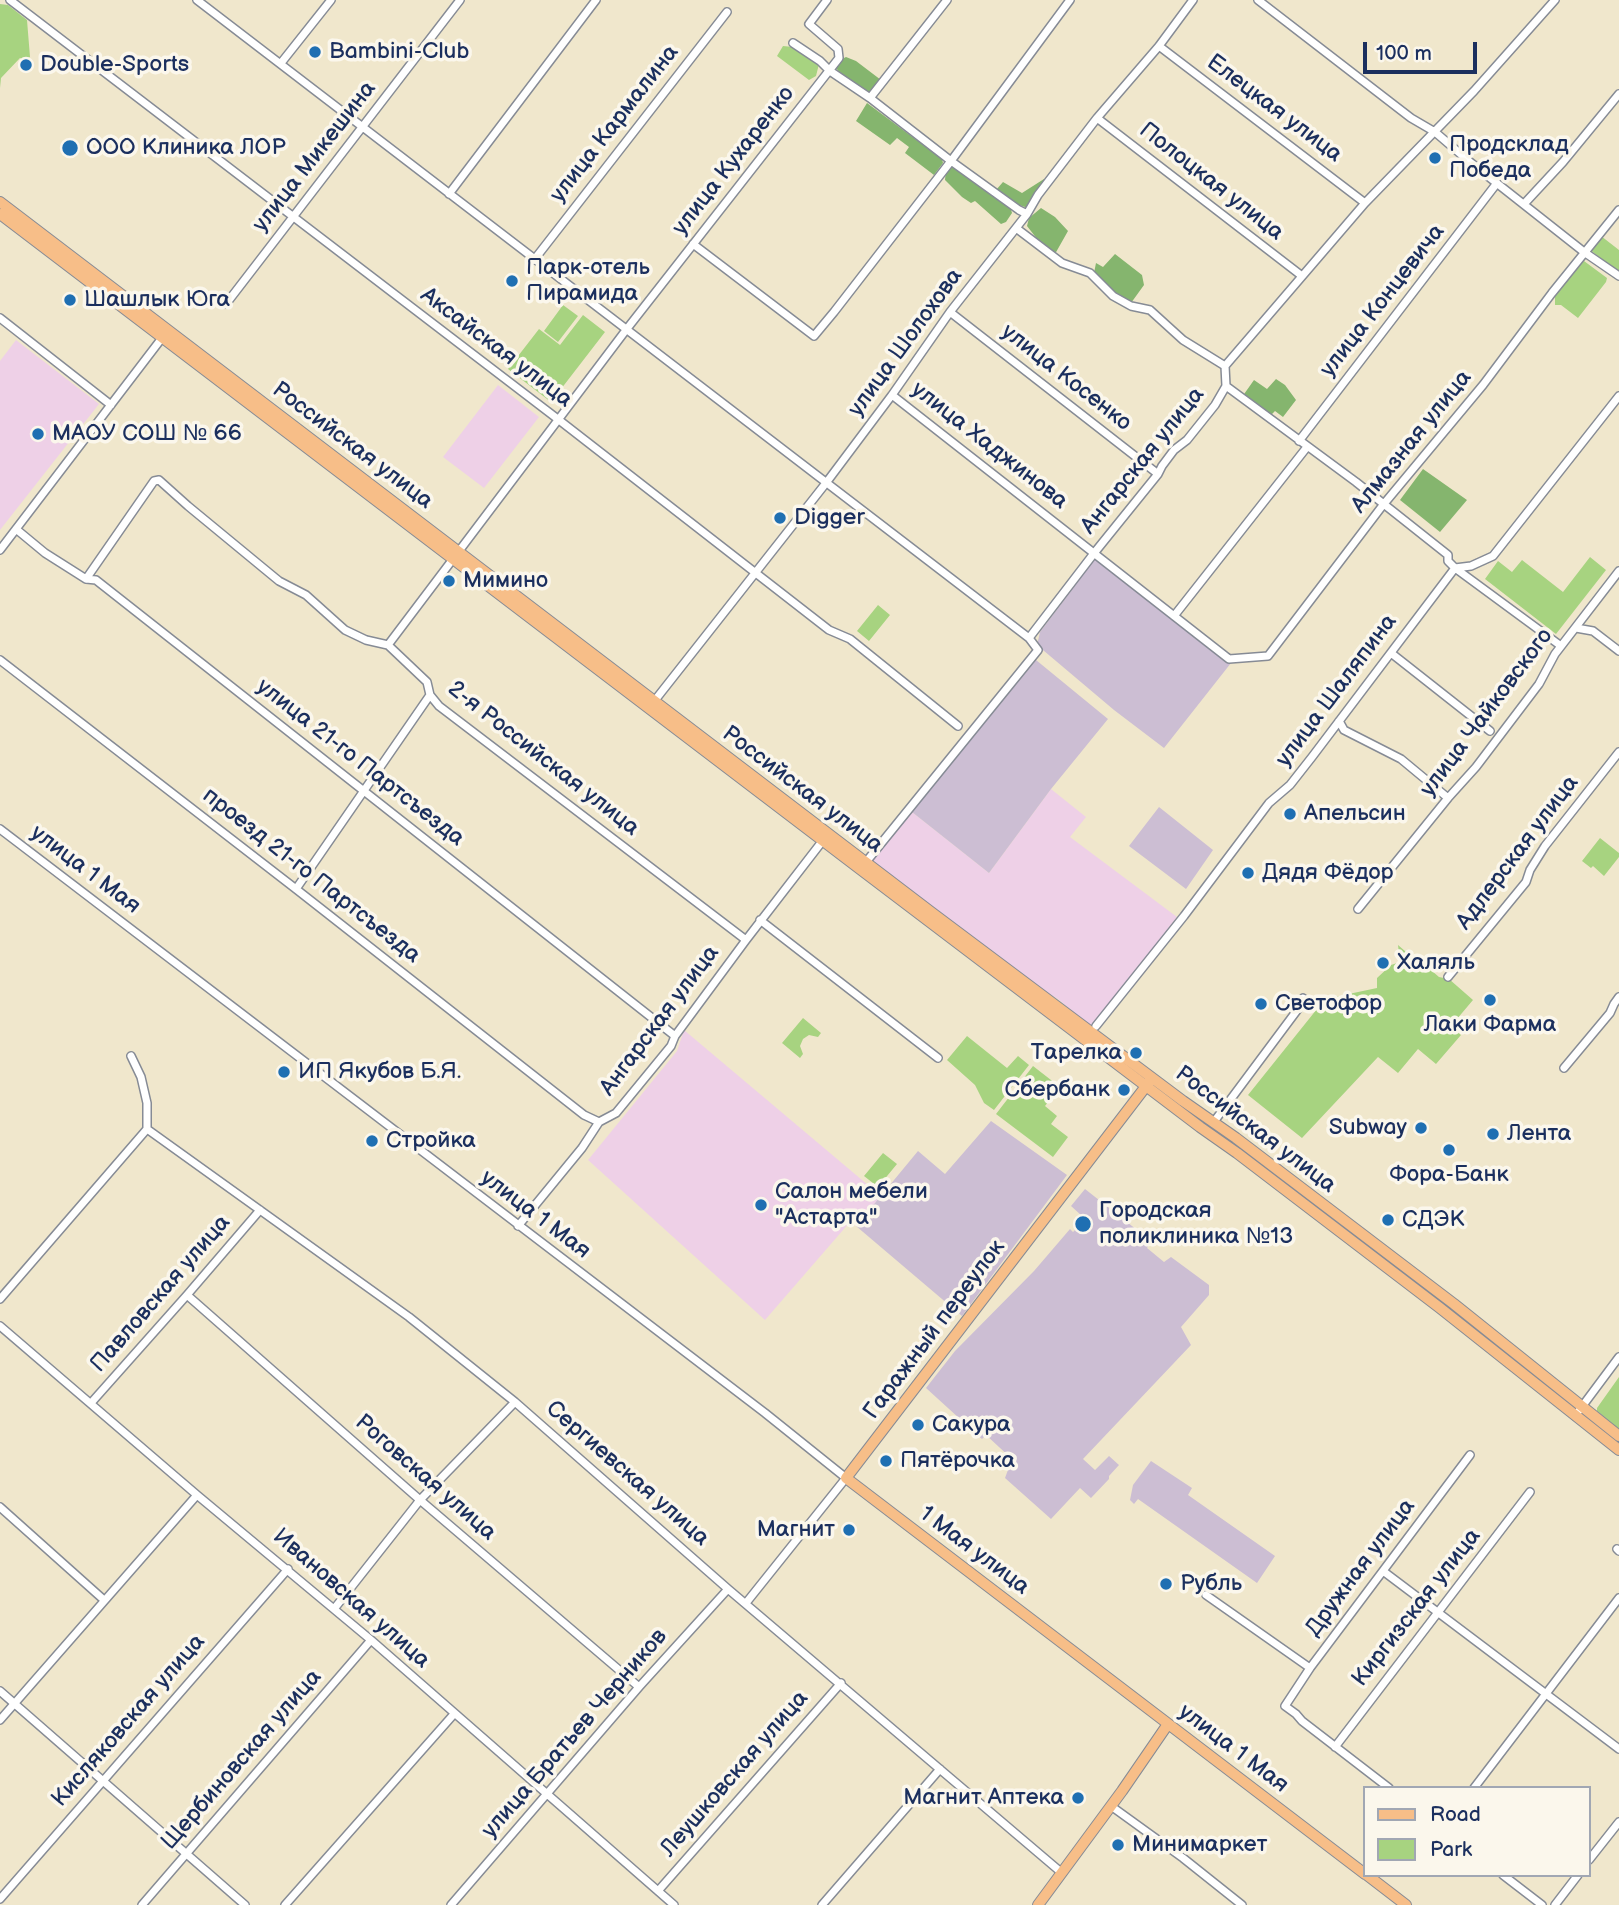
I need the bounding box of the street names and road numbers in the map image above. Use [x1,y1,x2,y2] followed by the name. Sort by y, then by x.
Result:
[545,40,685,208] street label: улица Кармалина
[1201,49,1347,169] street label: Елецкая улица
[247,76,383,238] street label: улица Микешина
[667,81,801,241] street label: улица Кухаренко
[1133,117,1289,247] street label: Полоцкая улица
[1315,219,1451,383] street label: улица Концевича
[843,264,969,422] street label: улица Шолохова
[415,282,577,414] street label: Аксайская улица
[995,319,1137,437] street label: улица Косенко
[1346,365,1478,519] street label: Алмазная улица
[266,376,438,516] street label: Российская улица
[905,376,1073,516] street label: улица Хаджинова
[1075,382,1211,540] street label: Ангарская улица
[1271,609,1403,773] street label: улица Шаляпина
[1415,624,1559,802] street label: улица Чайковского
[251,673,469,853] street label: улица 21-го Партсъезда
[442,676,644,842] street label: 2-я Российская улица
[716,720,888,860] street label: Российская улица
[1451,770,1585,936] street label: Адлерская улица
[197,782,425,970] street label: проезд 21-го Партсъезда
[25,820,145,920] street label: улица 1 Мая
[594,940,726,1102] street label: Ангарская улица
[1169,1060,1341,1200] street label: Российская улица
[475,1165,595,1265] street label: улица 1 Мая
[85,1210,237,1378] street label: Павловская улица
[859,1235,1011,1425] street label: Гаражный переулок
[540,1396,714,1552] street label: Сергиевская улица
[349,1409,501,1547] street label: Роговская улица
[1300,1494,1422,1642] street label: Дружная улица
[914,1501,1034,1601] street label: 1 Мая улица
[267,1523,435,1675] street label: Ивановская улица
[1347,1524,1487,1692] street label: Киргизская улица
[477,1624,673,1844] street label: улица Братьев Черников
[46,1629,212,1813] street label: Кисляковская улица
[156,1664,328,1856] street label: Щербиновская улица
[655,1685,815,1863] street label: Леушковская улица
[1173,1699,1293,1799] street label: улица 1 Мая

